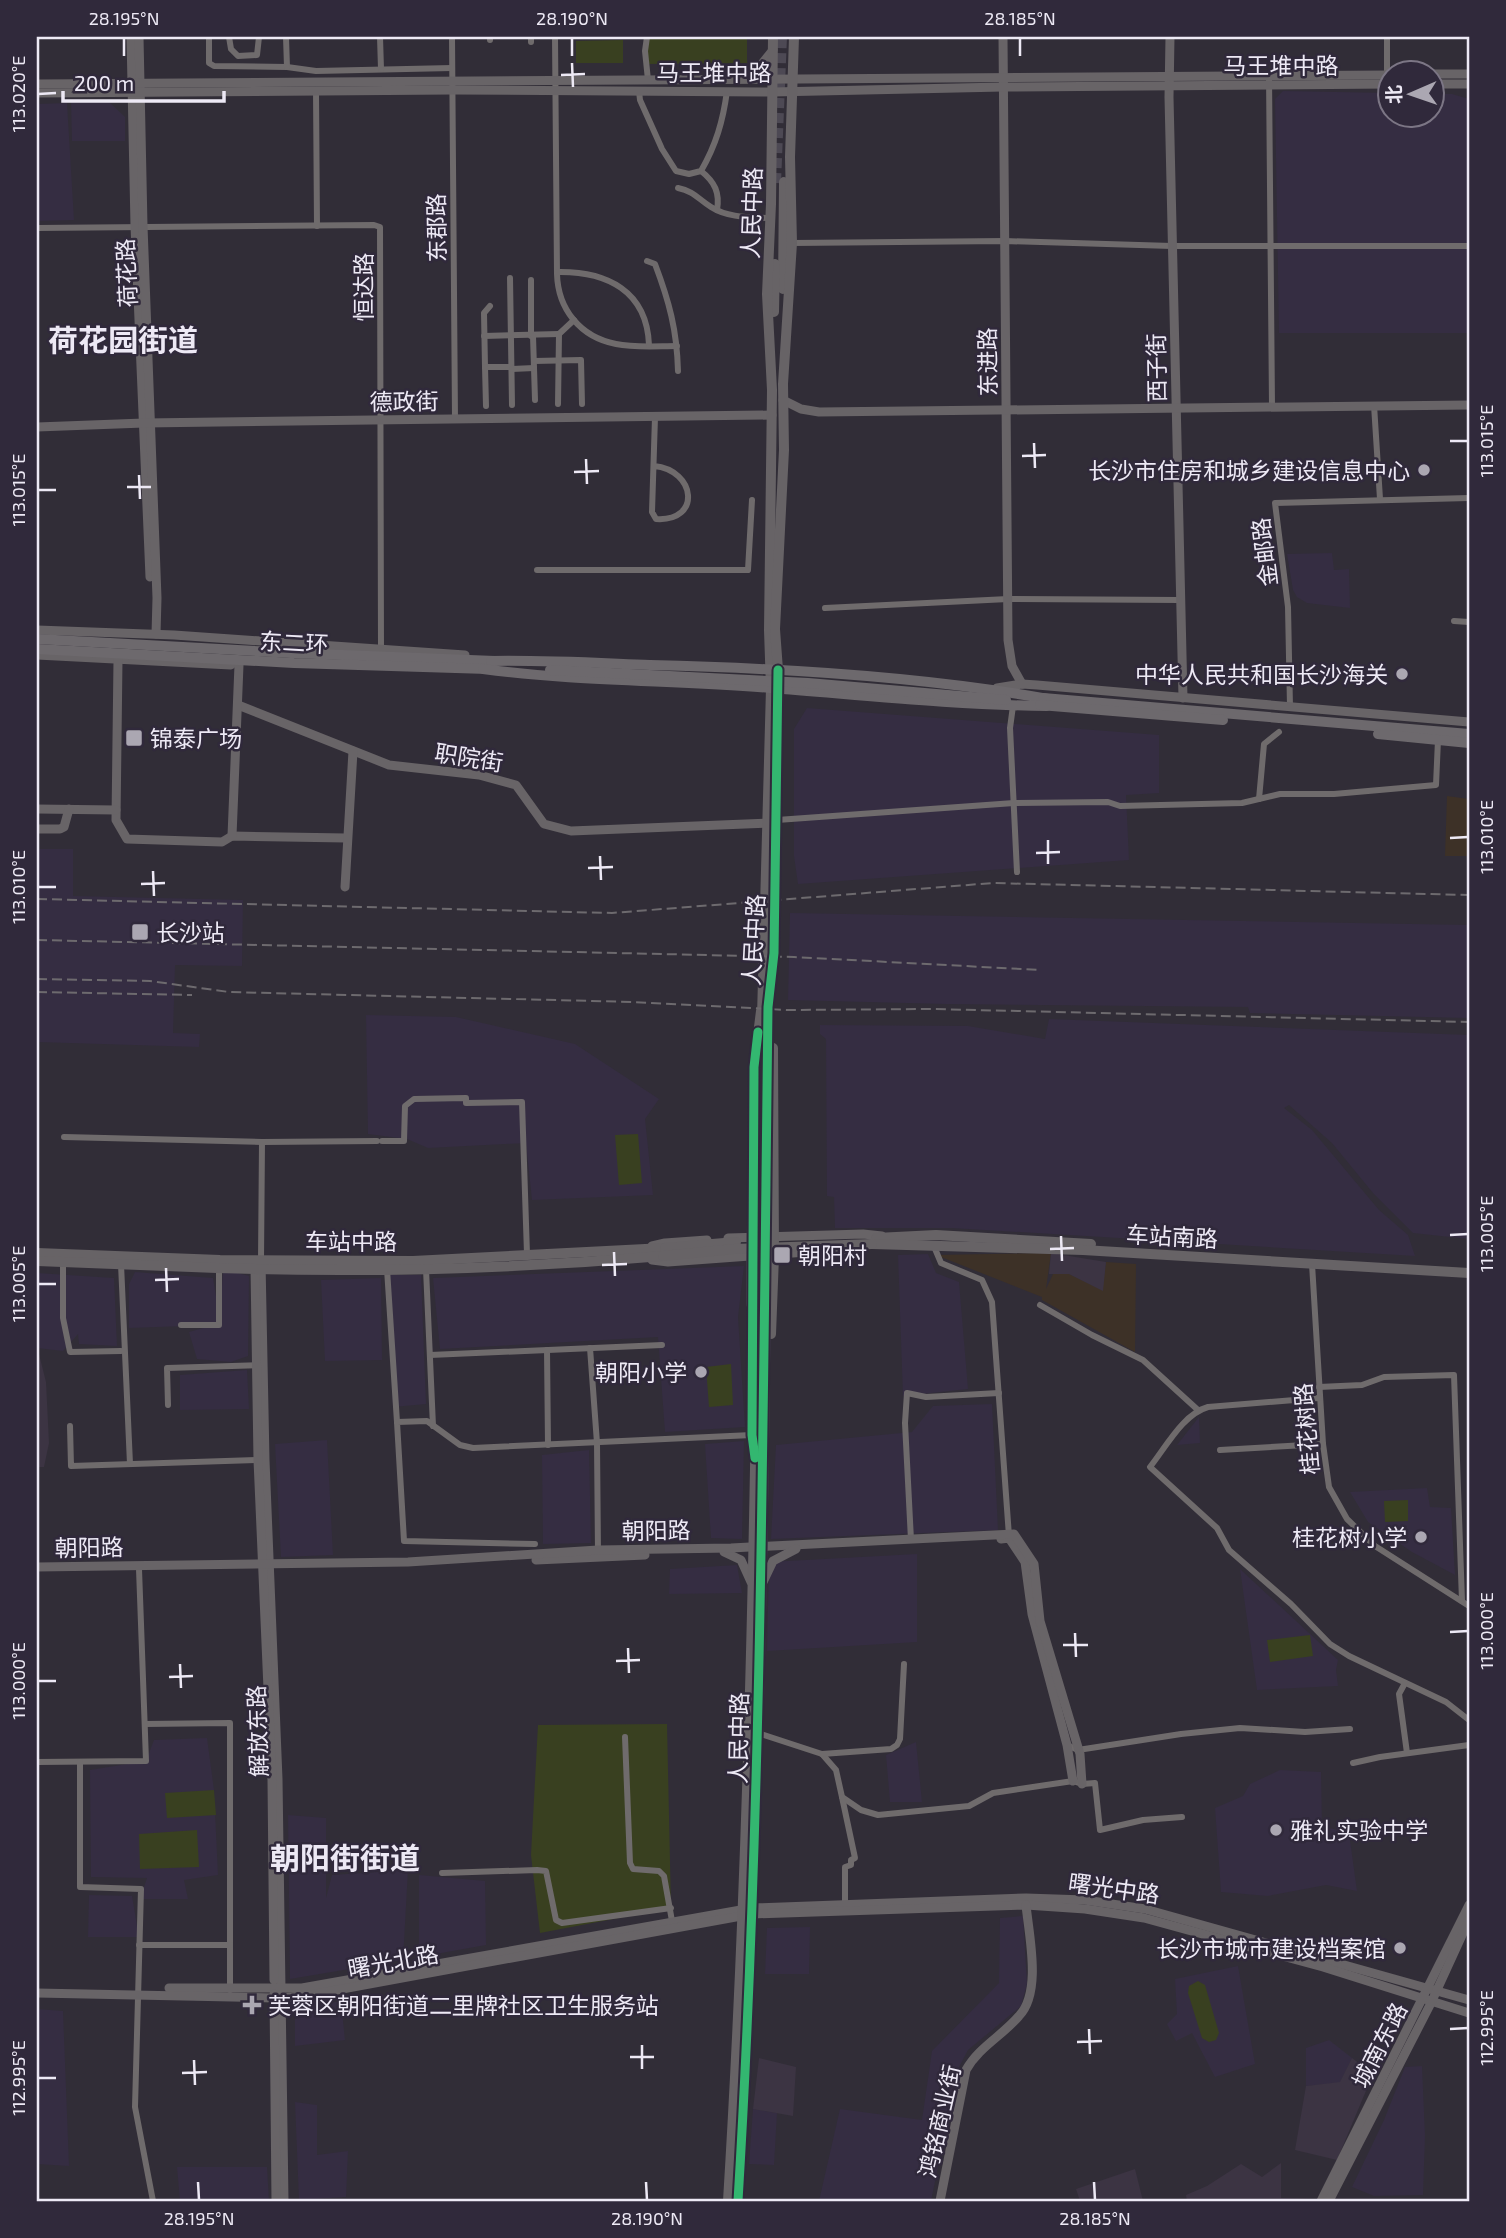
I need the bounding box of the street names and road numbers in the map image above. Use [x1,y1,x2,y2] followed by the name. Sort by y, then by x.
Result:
[1224,51,1339,79] street label: 马王堆中路
[657,58,772,86] street label: 马王堆中路
[735,167,767,259] street label: 人民中路
[421,193,451,263] street label: 东郡路
[110,238,142,308] street label: 荷花路
[349,253,377,322] street label: 恒达路
[972,327,1002,397] street label: 东进路
[1141,333,1171,403] street label: 西子街
[369,386,439,416] street label: 德政街
[1246,516,1282,588] street label: 金邮路
[259,626,329,658] street label: 东二环
[433,738,505,776] street label: 职院街
[737,893,769,987] street label: 人民中路
[1125,1220,1219,1252] street label: 车站南路
[305,1227,397,1255] street label: 车站中路
[1288,1382,1324,1476] street label: 桂花树路
[621,1515,691,1545] street label: 朝阳路
[54,1532,124,1562] street label: 朝阳路
[241,1685,273,1777] street label: 解放东路
[723,1692,753,1784] street label: 人民中路
[1066,1868,1162,1908] street label: 曙光中路
[345,1939,441,1983] street label: 曙光北路
[1346,1998,1412,2092] street label: 城南东路
[912,2062,966,2180] street label: 鸿铭商业街

